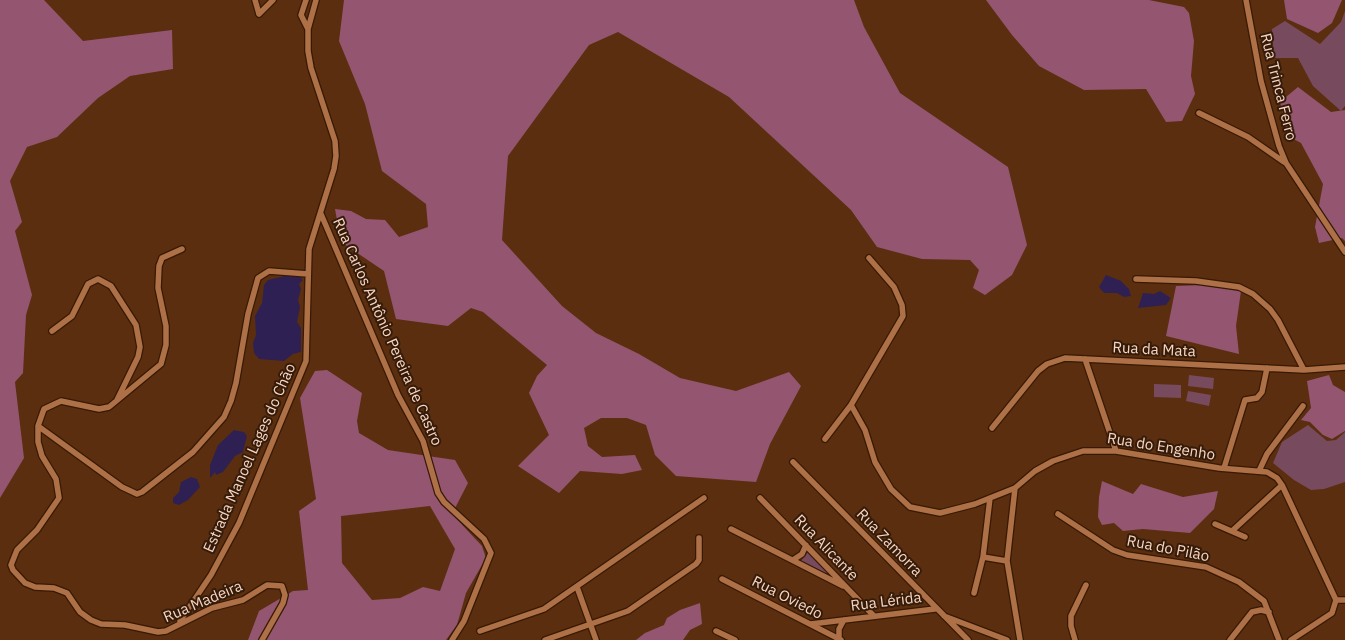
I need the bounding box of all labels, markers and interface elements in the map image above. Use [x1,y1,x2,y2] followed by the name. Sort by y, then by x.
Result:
[1256,31,1300,143] street label: Rua Trinca Ferro
[328,215,446,449] street label: Rua Carlos Antônio Pereira de Castro
[1112,339,1196,361] street label: Rua da Mata
[200,361,300,555] street label: Estrada Manoel Lages do Chão
[1106,430,1216,464] street label: Rua do Engenho
[852,506,926,580] street label: Rua Zamorra
[790,511,862,585] street label: Rua Alicante
[1125,532,1211,566] street label: Rua do Pilão
[749,573,825,623] street label: Rua Oviedo
[161,577,245,627] street label: Rua Madeira
[850,589,922,615] street label: Rua Lérida

